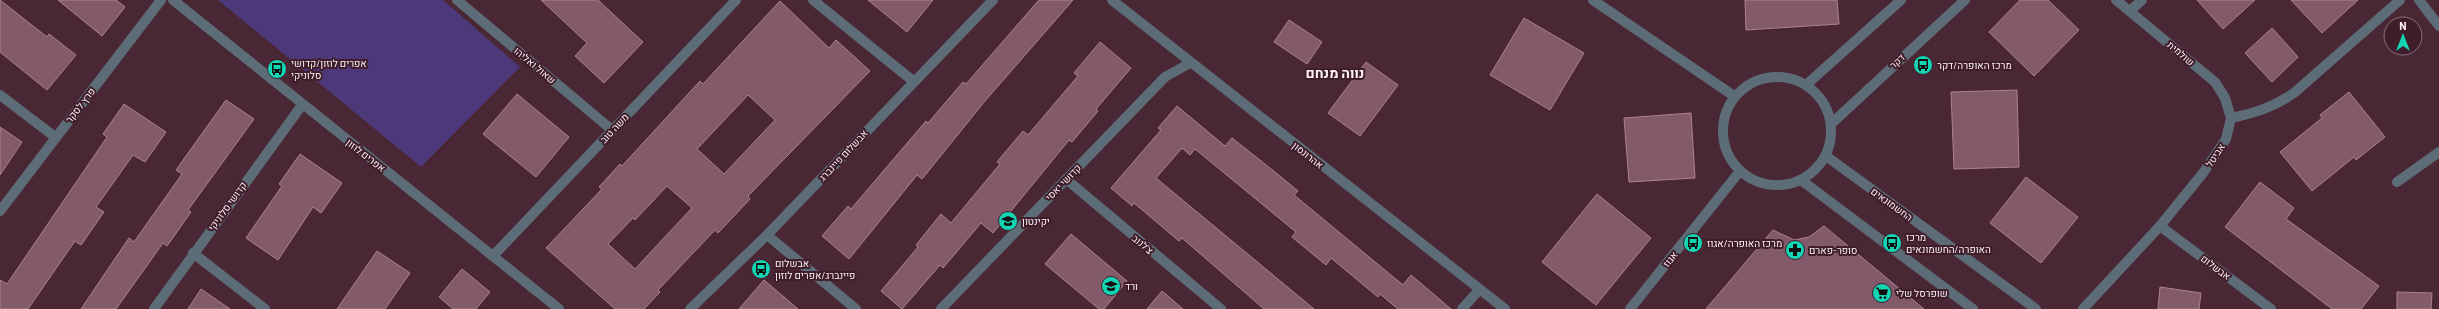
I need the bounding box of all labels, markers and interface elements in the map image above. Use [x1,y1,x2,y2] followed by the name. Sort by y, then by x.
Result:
[2383,16,2423,56] north arrow
[2399,19,2407,32] text: N
[2165,38,2197,68] street label: שולמית
[512,44,558,86] street label: שאול ואליהו
[1887,51,1907,71] street label: דקר
[1912,54,1934,76] bus stop icon: מרכז האופרה/דקר
[291,57,367,81] place label: אפרים לוזון/קדושי סלוניקי
[266,58,288,80] bus stop icon: אפרים לוזון/קדושי סלוניקי
[1937,59,2012,71] place label: מרכז האופרה/דקר
[1306,64,1364,81] district label: נווה מנחם
[63,85,97,125] street label: פרץ לסקר
[597,111,631,145] street label: משה טוב
[816,127,870,183] street label: אבשלום פיינברג
[344,136,388,174] street label: אפרים לוזון
[1290,139,1326,171] street label: אהרונסון
[2203,141,2227,169] street label: אביטל
[1043,161,1083,203] street label: קדושי יאסי
[205,179,249,233] street label: קדושי סלוניקי
[1869,185,1915,223] street label: החשמונאים
[997,210,1019,232] school or university icon: יקינטון
[1022,215,1050,227] place label: יקינטון
[1906,231,1991,255] place label: מרכז האופרה/החשמונאים
[1130,232,1156,257] street label: צ'לנוב
[1682,232,1704,254] bus stop icon: מרכז האופרה/אגוז
[1881,232,1903,254] bus stop icon: מרכז האופרה/החשמונאים
[1707,237,1782,249] place label: מרכז האופרה/אגוז
[1784,239,1806,261] pharmacy icon: סופר-פארם
[1809,244,1857,256] place label: סופר-פארם
[1660,249,1680,269] street label: אגוז
[2199,252,2233,282] street label: אבשלום
[775,257,855,281] place label: אבשלום פיינברג/אפרים לוזון
[750,258,772,280] bus stop icon: אבשלום פיינברג/אפרים לוזון
[1100,275,1122,297] school or university icon: ורד
[1125,280,1138,292] place label: ורד
[1871,282,1893,304] supermarket icon: שופרסל שלי
[1896,287,1948,299] place label: שופרסל שלי

